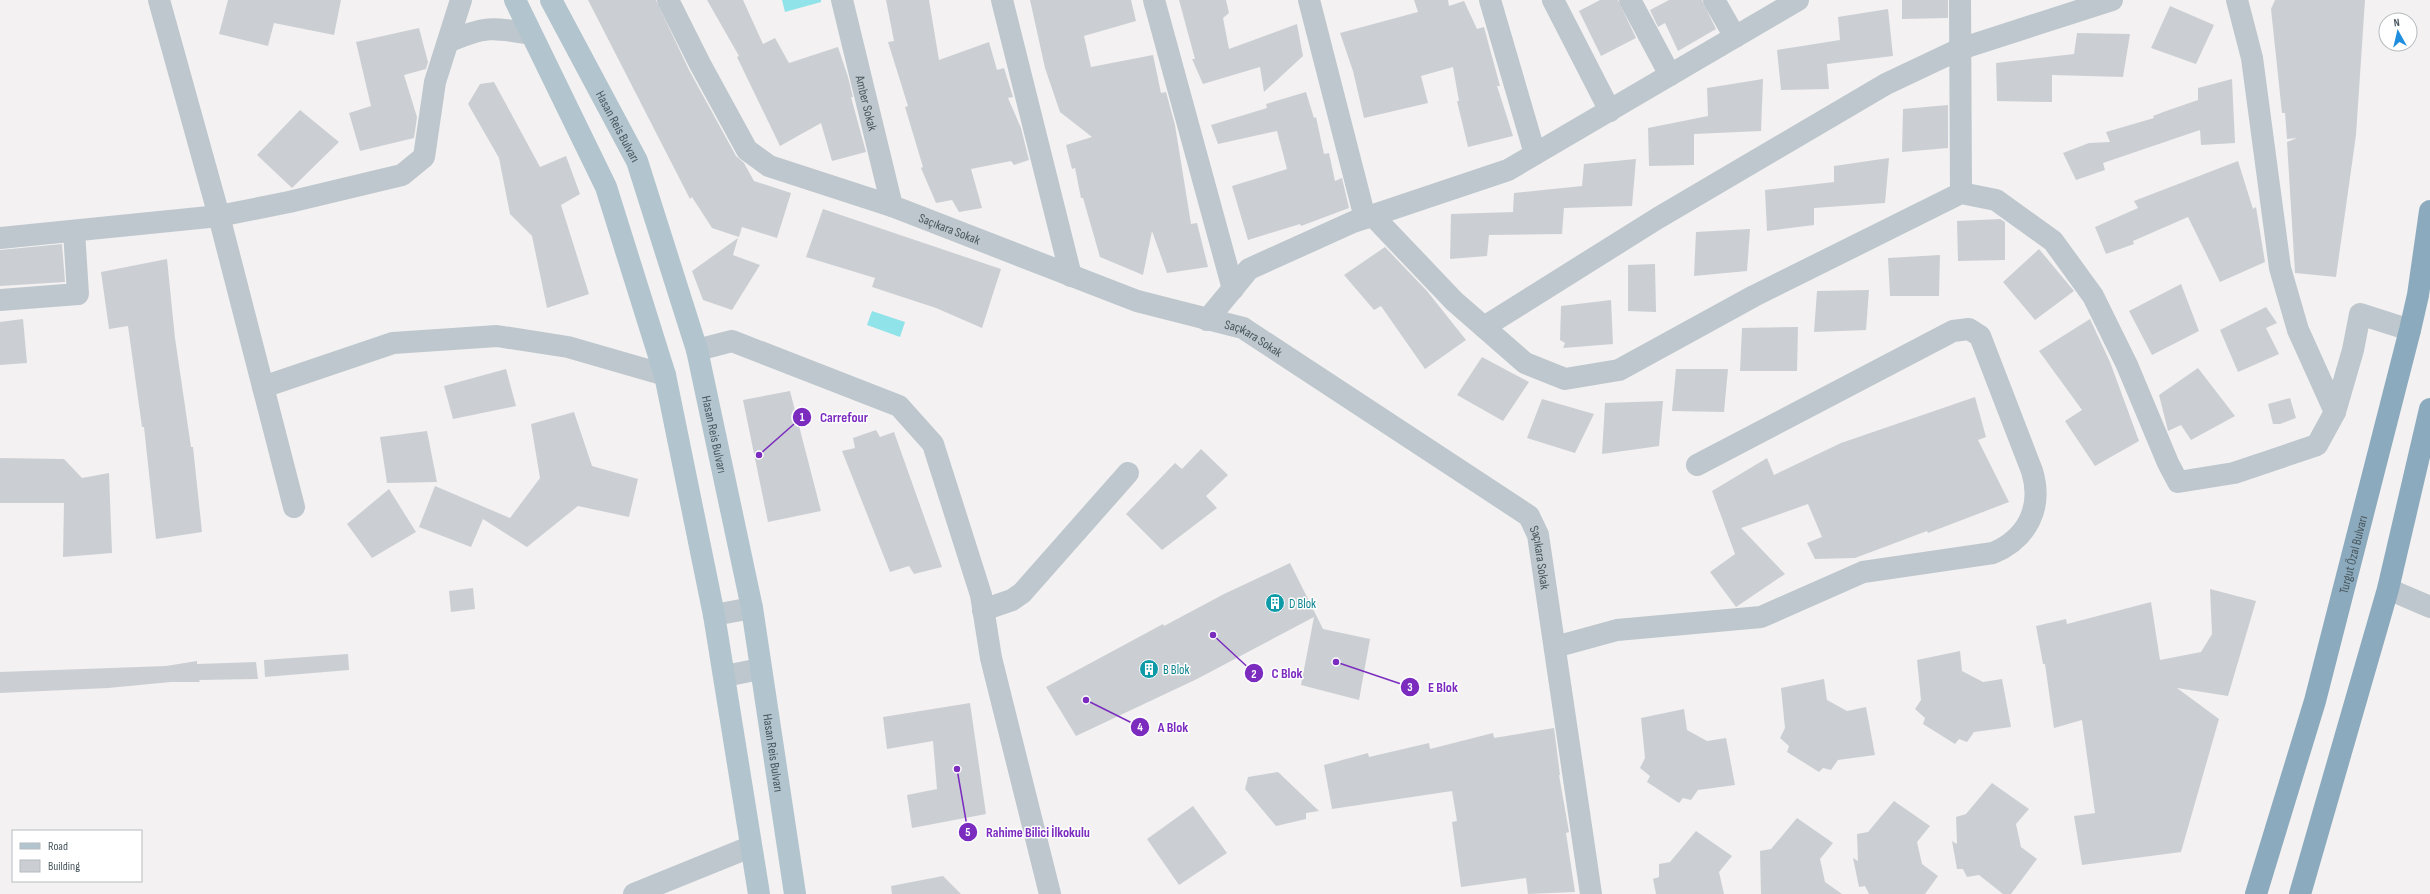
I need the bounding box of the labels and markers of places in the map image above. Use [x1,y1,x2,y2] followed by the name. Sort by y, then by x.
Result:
[792,404,876,430] callout: Carrefour
[1264,592,1286,614] building icon: D Blok
[1289,596,1316,612] place label: D Blok
[1138,658,1160,680] building icon: B Blok
[1244,660,1311,686] callout: C Blok
[1163,662,1189,678] place label: B Blok
[1400,674,1465,700] callout: E Blok
[1130,714,1196,740] callout: A Blok
[958,819,1098,845] callout: Rahime Bilici İlkokulu

